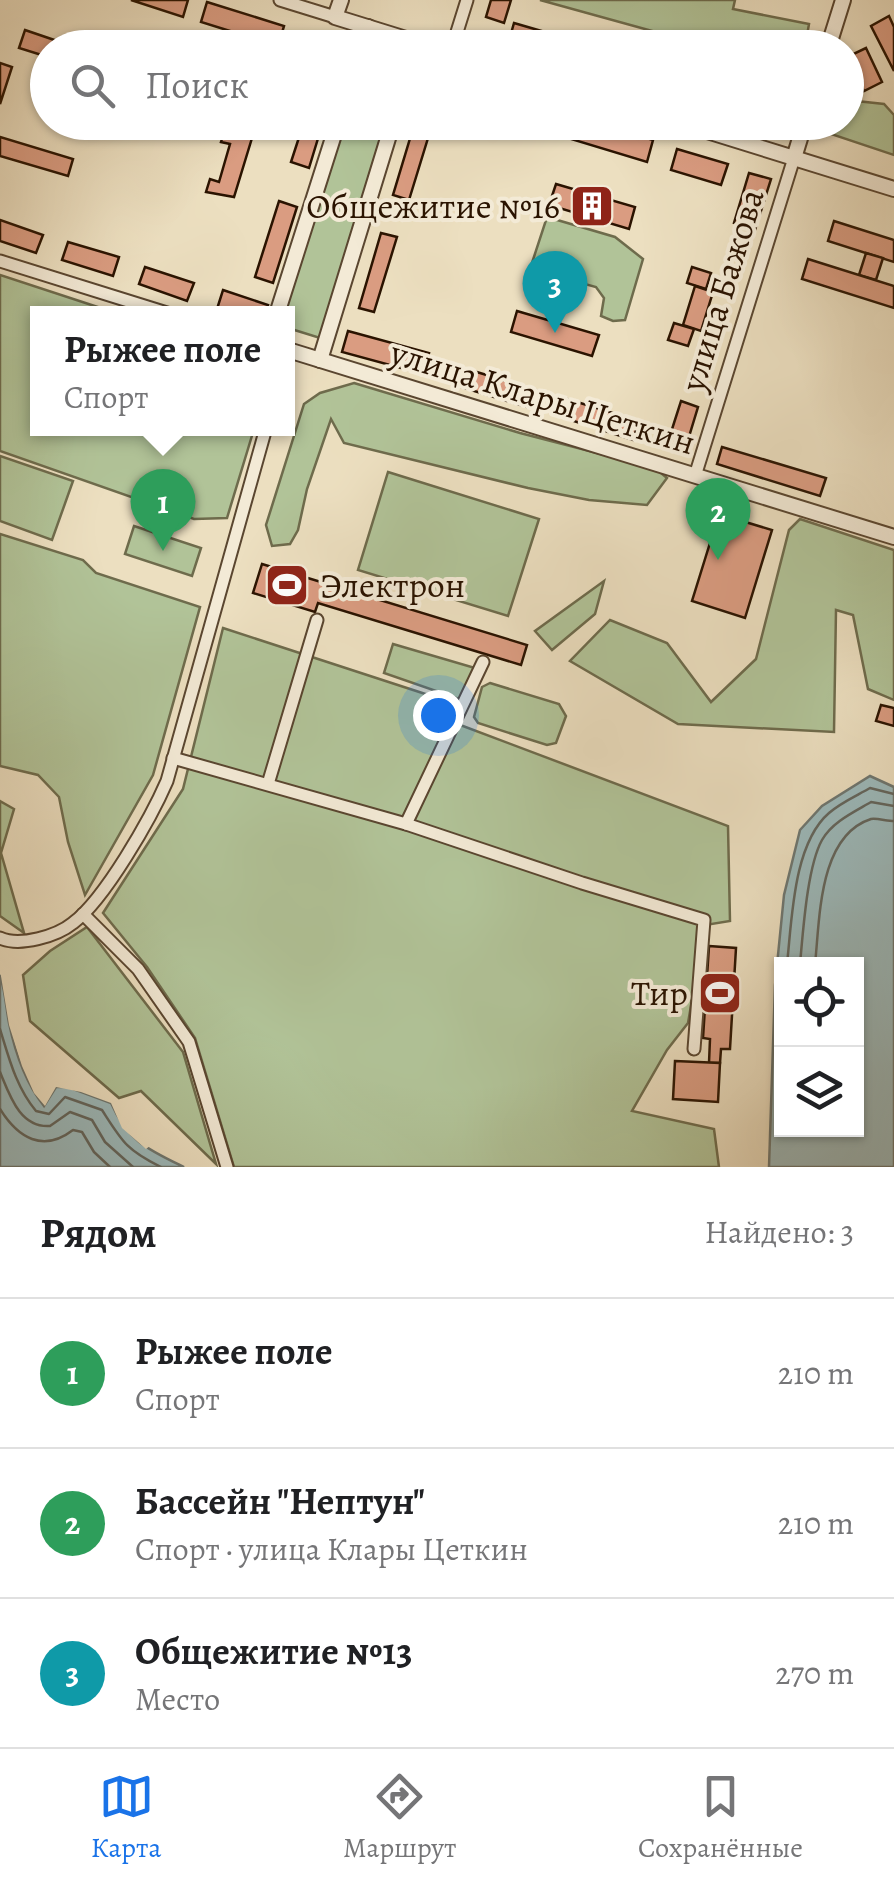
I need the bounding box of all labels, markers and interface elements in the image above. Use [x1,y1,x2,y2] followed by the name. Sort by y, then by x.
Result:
[30,30,864,140] search box
[65,58,120,113] icon: search
[145,59,249,111] text: Поиск
[306,182,560,230] place label: Общежитие №16
[569,183,615,229] building icon: Общежитие №16
[668,183,776,398] street label: улица Бажова
[522,250,588,333] pin: 3
[30,306,295,436] popup
[64,323,261,375] text: Рыжее поле
[384,328,701,466] street label: улица Клары Цеткин
[64,375,149,419] text: Спорт
[130,468,196,551] pin: 1
[686,478,750,560] pin: 2
[320,561,465,609] place label: Электрон
[264,562,310,608] sports icon: Электрон
[413,690,464,741] your location
[774,957,864,1137] map controls
[774,957,864,1047] button: locate
[631,969,688,1017] place label: Тир
[697,970,743,1016] sports icon: Тир
[774,1047,864,1137] button: layers
[40,1204,157,1261] text: Рядом
[705,1210,854,1254] text: Найдено: 3
[135,1325,333,1377] text: Рыжее поле
[67,1351,78,1395] text: 1
[778,1351,854,1395] text: 210 m
[135,1377,220,1421] text: Спорт
[135,1475,425,1527] text: Бассейн "Нептун"
[65,1501,80,1545] text: 2
[778,1501,854,1545] text: 210 m
[135,1527,528,1571] text: Спорт · улица Клары Цеткин
[135,1625,413,1677] text: Общежитие №13
[66,1651,79,1695] text: 3
[775,1651,854,1695] text: 270 m
[135,1677,220,1721] text: Место
[91,1769,161,1867] tab: Карта
[343,1769,456,1867] tab: Маршрут
[638,1769,803,1867] tab: Сохранённые

